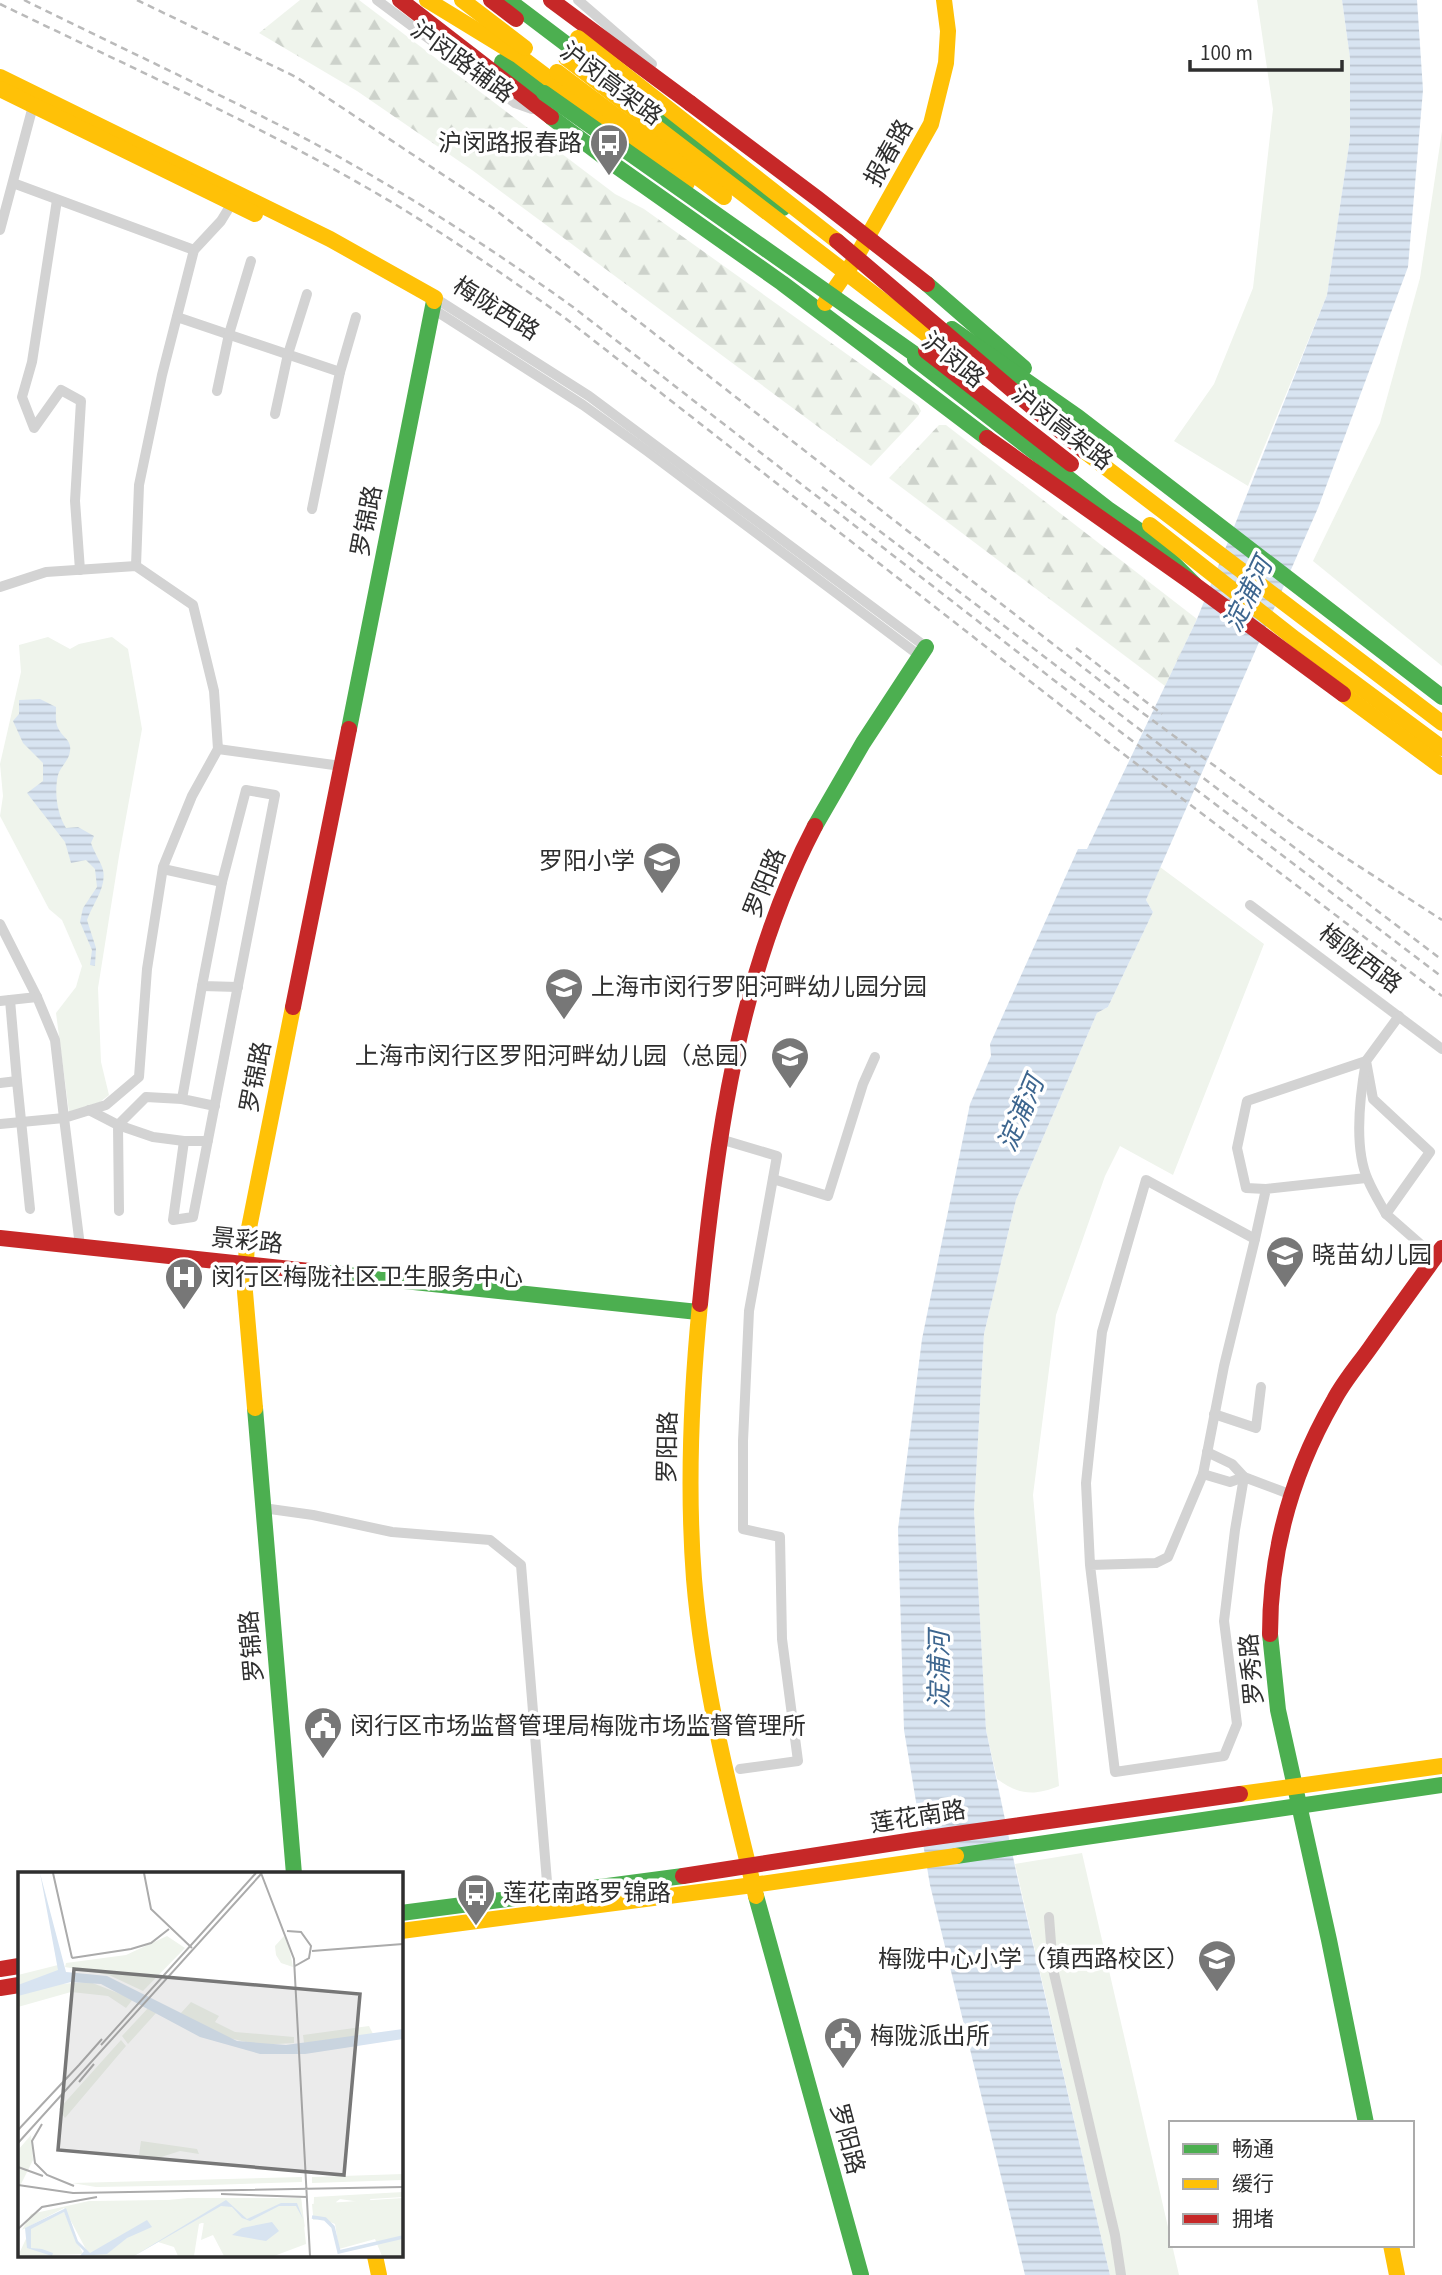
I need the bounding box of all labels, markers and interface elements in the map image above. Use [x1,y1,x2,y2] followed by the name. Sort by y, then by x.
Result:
[403,13,521,111] street label: 沪闵路辅路
[1190,28,1342,72] scale bar
[553,34,669,134] street label: 沪闵高架路
[1200,38,1253,68] text: 100 m
[856,113,922,193] street label: 报春路
[588,122,630,177] bus stop icon: 沪闵路报春路
[438,126,582,161] place label: 沪闵路报春路
[446,269,546,349] street label: 梅陇西路
[914,324,992,396] street label: 沪闵路
[1004,377,1120,479] street label: 沪闵高架路
[343,482,391,560] street label: 罗锦路
[1214,547,1284,638] water label: 淀浦河
[641,840,683,895] school or university icon: 罗阳小学
[735,843,795,923] street label: 罗阳路
[539,844,635,879] place label: 罗阳小学
[1311,916,1409,1002] street label: 梅陇西路
[543,966,585,1021] school or university icon: 上海市闵行罗阳河畔幼儿园分园
[591,970,927,1005] place label: 上海市闵行罗阳河畔幼儿园分园
[769,1035,811,1090] school or university icon: 上海市闵行区罗阳河畔幼儿园（总园）
[232,1038,280,1116] street label: 罗锦路
[355,1039,763,1074] place label: 上海市闵行区罗阳河畔幼儿园（总园）
[989,1066,1055,1157] water label: 淀浦河
[209,1220,285,1262] street label: 景彩路
[1264,1234,1306,1289] school or university icon: 晓苗幼儿园
[1312,1238,1432,1273] place label: 晓苗幼儿园
[163,1256,205,1311] hospital icon: 闵行区梅陇社区卫生服务中心
[211,1260,523,1295] place label: 闵行区梅陇社区卫生服务中心
[650,1411,686,1483] street label: 罗阳路
[231,1609,273,1683] street label: 罗锦路
[921,1626,958,1709] water label: 淀浦河
[1231,1632,1273,1706] street label: 罗秀路
[302,1705,344,1760] public building icon: 闵行区市场监督管理局梅陇市场监督管理所
[350,1709,806,1744] place label: 闵行区市场监督管理局梅陇市场监督管理所
[868,1792,968,1842] street label: 莲花南路
[18,1872,402,2258] inset map
[455,1872,497,1927] bus stop icon: 莲花南路罗锦路
[503,1876,671,1911] place label: 莲花南路罗锦路
[1196,1938,1238,1993] school or university icon: 梅陇中心小学（镇西路校区）
[878,1942,1190,1977] place label: 梅陇中心小学（镇西路校区）
[822,2015,864,2070] public building icon: 梅陇派出所
[870,2019,990,2054] place label: 梅陇派出所
[821,2100,873,2178] street label: 罗阳路
[1169,2121,1414,2247] legend
[1232,2134,1274,2164] text: 畅通
[1232,2169,1274,2199] text: 缓行
[1232,2204,1274,2234] text: 拥堵

